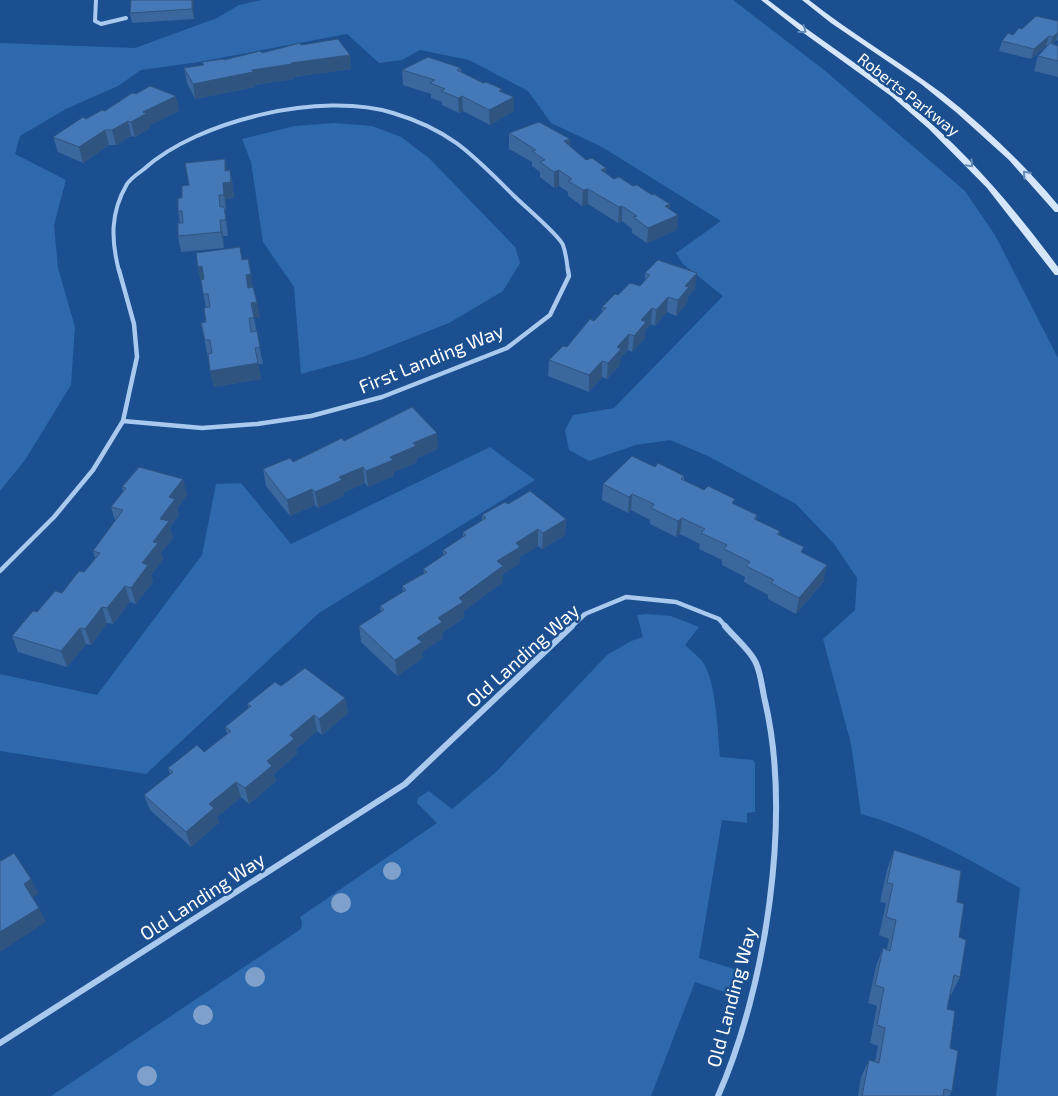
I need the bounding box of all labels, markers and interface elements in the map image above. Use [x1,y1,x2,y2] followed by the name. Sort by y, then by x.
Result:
[797,24,807,33] one-way arrow
[854,48,964,140] street label: Roberts Parkway
[964,158,973,167] one-way arrow
[1023,170,1032,179] one-way arrow
[355,318,507,398] street label: First Landing Way
[461,598,583,712] street label: Old Landing Way
[135,847,269,945] street label: Old Landing Way
[701,924,761,1070] street label: Old Landing Way

